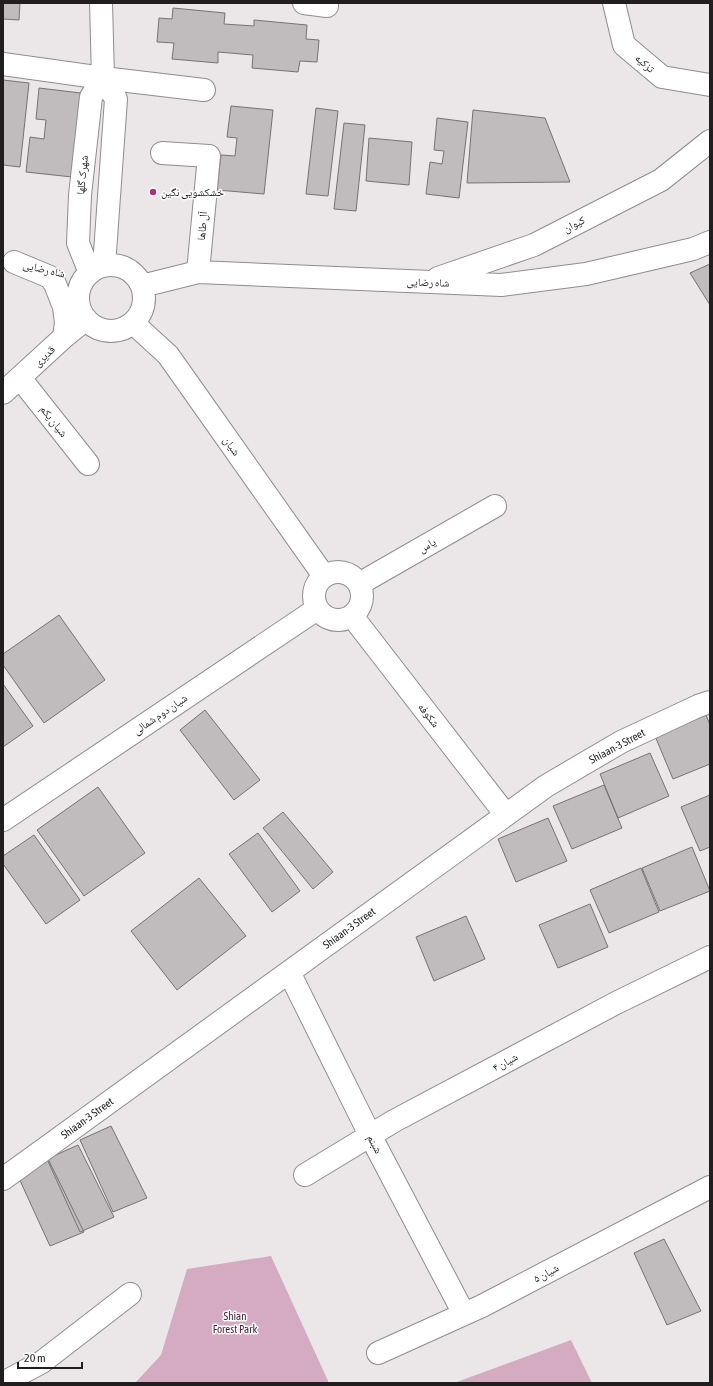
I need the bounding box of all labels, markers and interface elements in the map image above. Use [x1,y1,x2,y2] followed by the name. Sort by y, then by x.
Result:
[633,51,658,75] street label: تزکیه
[74,155,90,195] street label: شهرک گلها
[161,186,224,199] place label: خشکشویی نگین
[148,187,158,197] marker: خشکشویی نگین
[195,211,210,241] street label: آل طاها
[561,213,588,235] street label: کیوان
[21,258,66,281] street label: شاه رضایی
[406,275,450,290] street label: شاه رضایی
[31,343,58,370] street label: قدیری
[36,403,70,440] street label: شیان یکم
[220,434,243,458] street label: شیان
[416,535,439,555] street label: یاس
[131,691,190,737] street label: شیان دوم شمالی
[416,701,442,729] street label: شکوفه
[587,726,647,766] street label: Shiaan-3 Street
[321,905,377,951] street label: Shiaan-3 Street
[490,1050,520,1074] street label: شیان ۴
[59,1095,115,1141] street label: Shiaan-3 Street
[363,1133,385,1156] street label: شبنم
[531,1261,561,1285] street label: شیان ۵
[213,1310,257,1335] park label: Shian Forest Park
[18,1344,82,1370] scale bar
[24,1351,46,1365] text: 20 m

